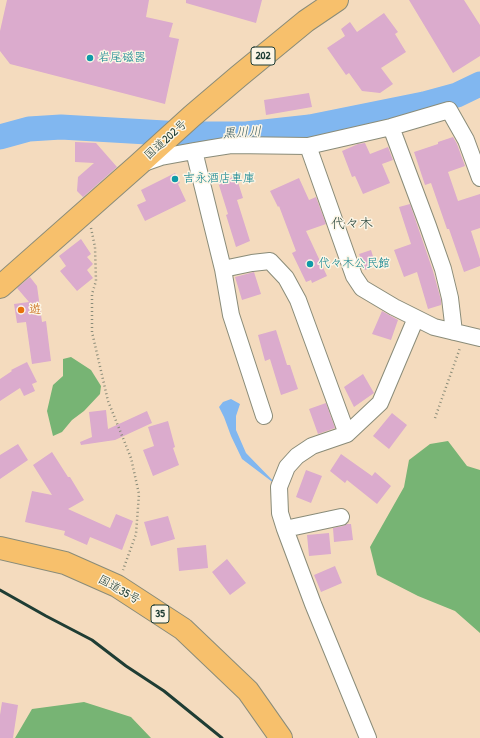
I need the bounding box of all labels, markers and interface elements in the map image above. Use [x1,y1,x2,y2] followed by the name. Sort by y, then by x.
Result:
[251,47,275,65] road number: 202
[98,51,146,65] place label: 岩尾磁器
[85,53,95,63] marker: 岩尾磁器
[142,117,190,163] street label: 国道202号
[222,124,262,142] water label: 黒川川
[183,172,255,186] place label: 吉永酒店車庫
[170,174,180,184] marker: 吉永酒店車庫
[331,216,373,232] district label: 代々木
[318,257,390,271] place label: 代々木公民館
[305,259,315,269] marker: 代々木公民館
[29,303,41,317] place label: 遊
[16,305,26,315] marker: 遊
[95,572,143,608] street label: 国道35号
[151,605,169,623] road number: 35

